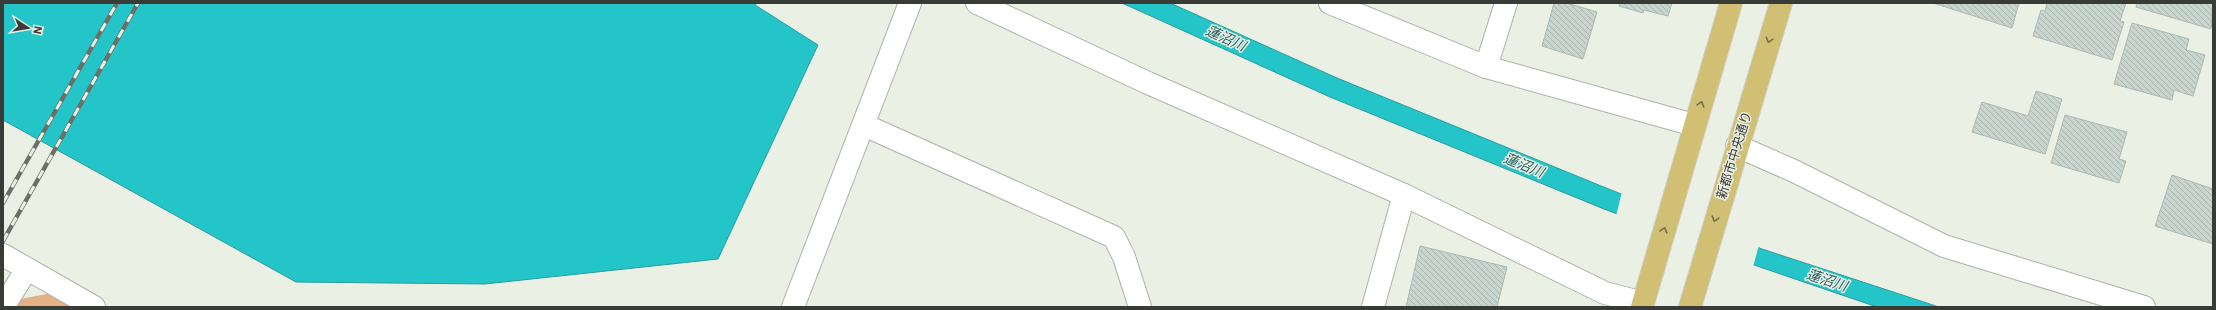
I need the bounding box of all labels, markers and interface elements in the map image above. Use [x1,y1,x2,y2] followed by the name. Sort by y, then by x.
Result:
[8,8,48,48] north arrow
[1204,22,1250,55] water label: 蓮沼川
[30,25,44,35] text: N
[1765,37,1774,44] one-way arrow
[1696,100,1705,107] one-way arrow
[1714,109,1754,201] street label: 新都市中央通り
[1502,150,1548,181] water label: 蓮沼川
[1711,215,1720,222] one-way arrow
[1659,227,1667,233] one-way arrow
[1805,266,1851,295] water label: 蓮沼川

